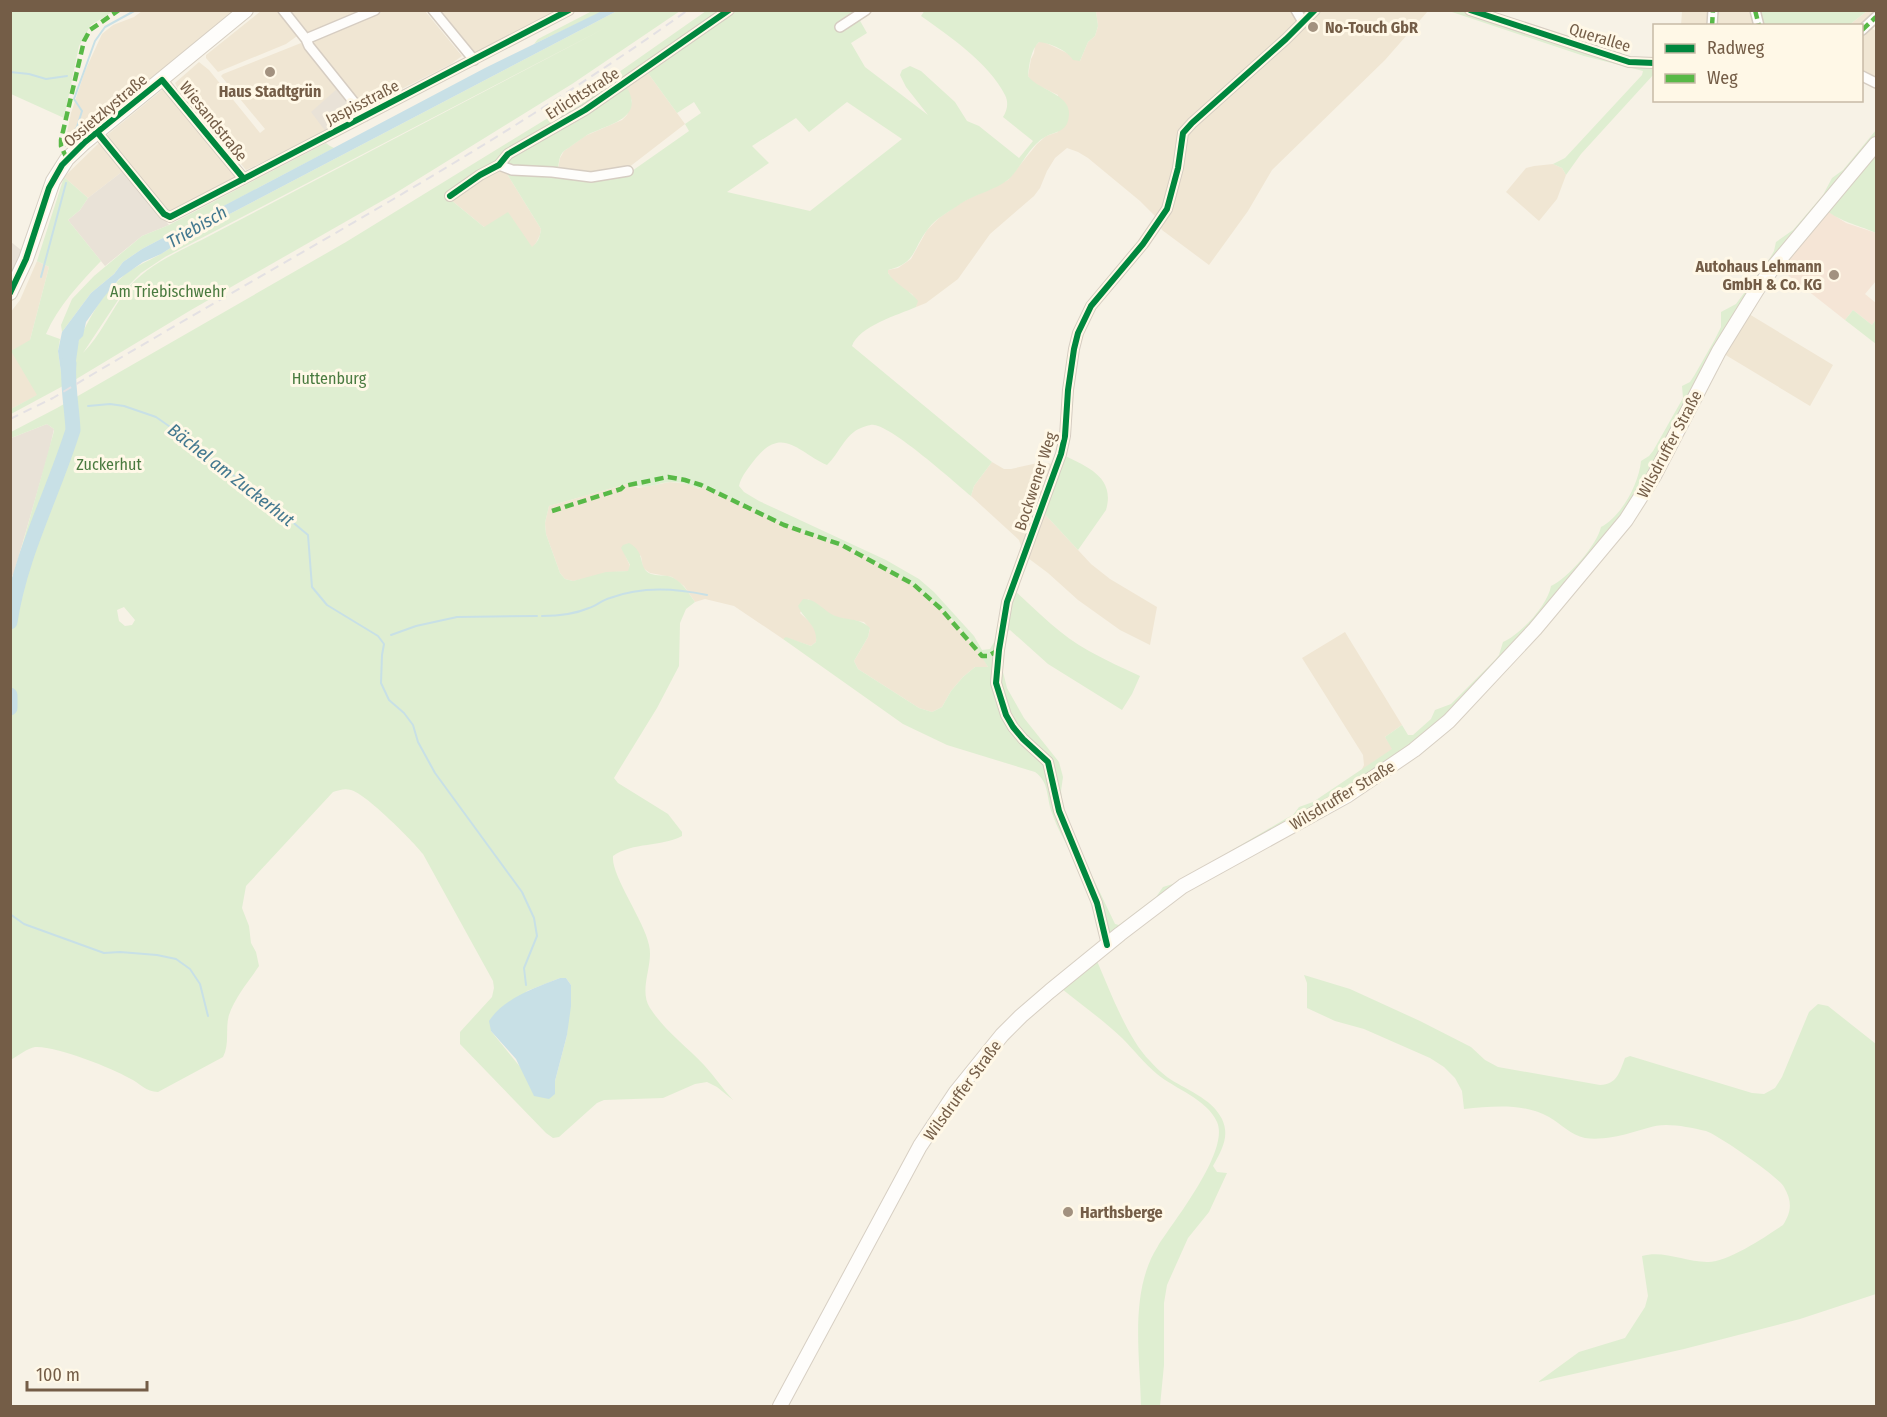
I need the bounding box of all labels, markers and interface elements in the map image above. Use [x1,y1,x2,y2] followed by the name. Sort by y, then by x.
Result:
[1325,18,1419,37] place label: No-Touch GbR
[1567,19,1633,56] street label: Querallee
[1306,20,1320,34] marker: No-Touch GbR
[1653,24,1863,102] legend
[1707,37,1765,59] text: Radweg
[542,63,623,124] street label: Erlichtstraße
[263,65,277,79] marker: Haus Stadtgrün
[1707,67,1738,89] text: Weg
[60,70,151,151] street label: Ossietzkystraße
[322,76,402,129] street label: Jaspisstraße
[176,78,252,165] street label: Wiesandstraße
[219,82,321,101] place label: Haus Stadtgrün
[163,201,231,253] water label: Triebisch
[1695,257,1822,294] place label: Autohaus Lehmann GmbH & Co. KG
[1827,268,1841,282] marker: Autohaus Lehmann GmbH & Co. KG
[110,282,226,301] park label: Am Triebischwehr
[292,369,367,388] park label: Huttenburg
[1633,387,1706,501] street label: Wilsdruffer Straße
[163,419,299,531] water label: Bächel am Zuckerhut
[1011,429,1061,533] street label: Bockwener Weg
[76,455,142,474] park label: Zuckerhut
[1286,757,1398,834] street label: Wilsdruffer Straße
[920,1036,1005,1144] street label: Wilsdruffer Straße
[1080,1203,1163,1222] place label: Harthsberge
[1061,1205,1075,1219] marker: Harthsberge
[27,1354,147,1392] scale bar
[36,1364,80,1386] text: 100 m

